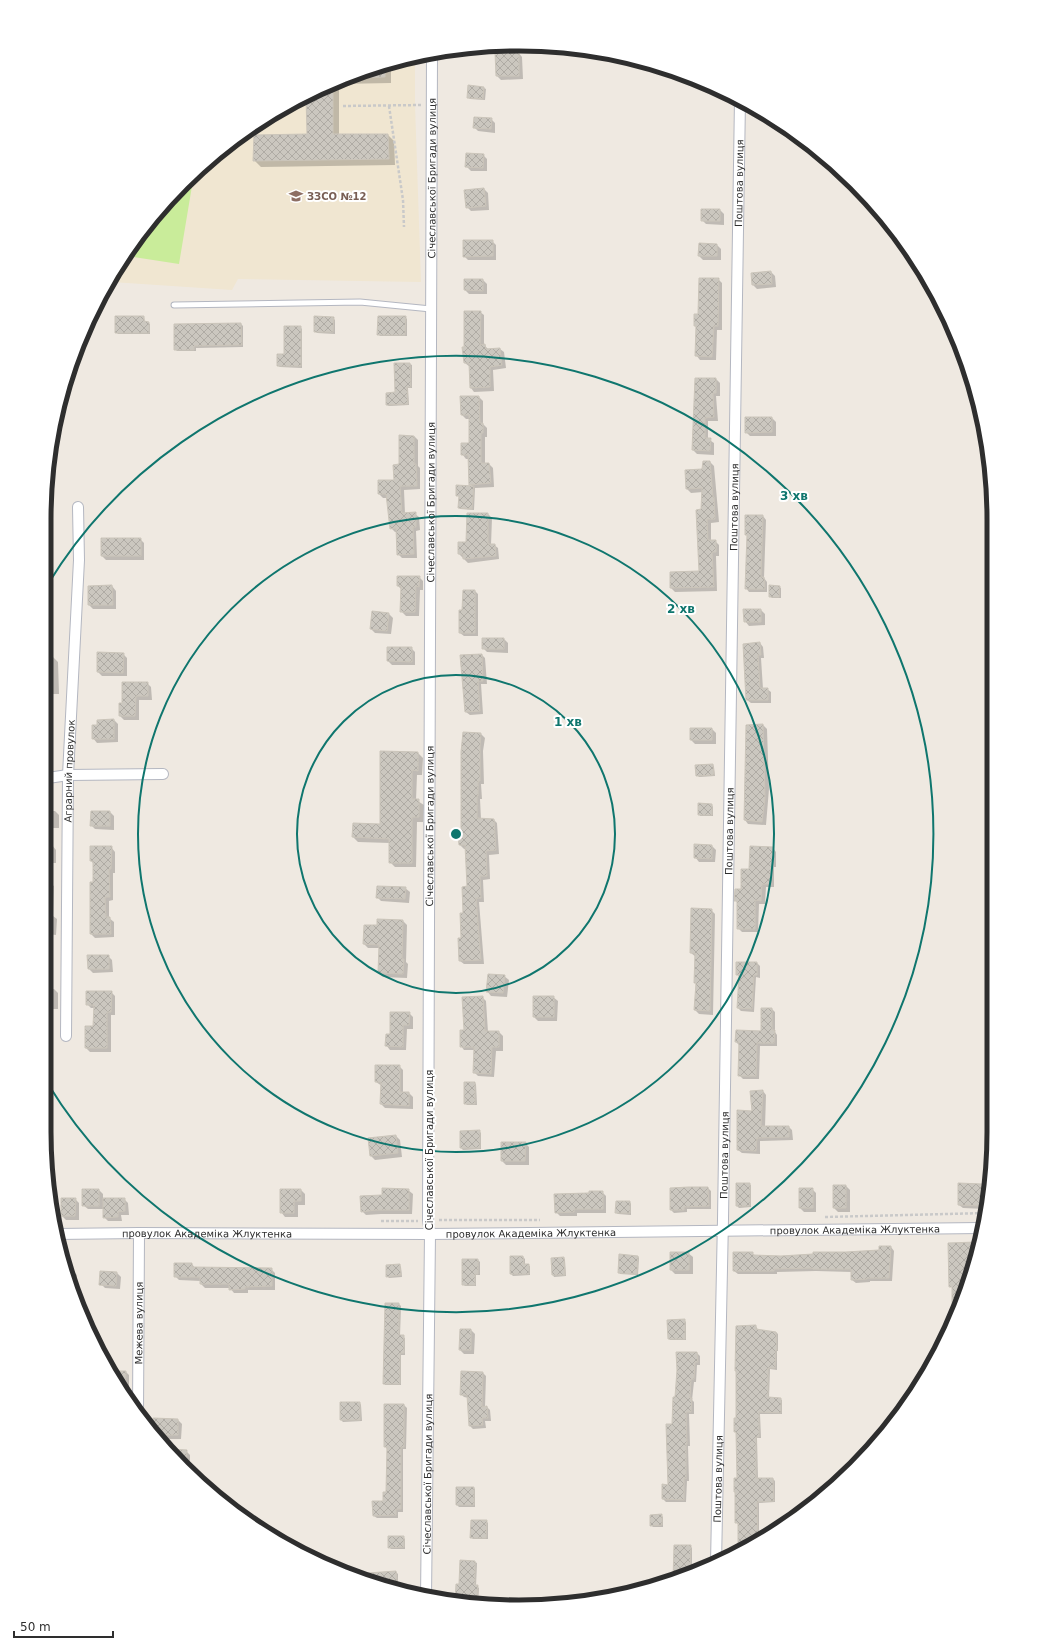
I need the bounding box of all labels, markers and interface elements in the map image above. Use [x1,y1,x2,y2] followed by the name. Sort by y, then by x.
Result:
[426,98,437,259] street label: Січеславської Бригади вулиця
[733,139,745,227] street label: Поштова вулиця
[288,188,304,204] school or university icon: ЗЗСО №12
[307,191,367,202] place label: ЗЗСО №12
[425,422,436,583] street label: Січеславської Бригади вулиця
[728,463,740,551] street label: Поштова вулиця
[780,489,808,503] text: 3 хв
[667,602,695,616] text: 2 хв
[554,715,582,729] text: 1 хв
[62,719,76,823] street label: Аграрний провулок
[424,746,435,907] street label: Січеславської Бригади вулиця
[723,787,735,875] street label: Поштова вулиця
[449,827,463,841] centre of rings
[424,1070,435,1230] street label: Січеславської Бригади вулиця
[718,1111,730,1199] street label: Поштова вулиця
[770,1223,940,1236] street label: провулок Академіка Жлуктенка
[446,1226,616,1239] street label: провулок Академіка Жлуктенка
[122,1227,292,1239] street label: провулок Академіка Жлуктенка
[133,1282,144,1364] street label: Межева вулиця
[421,1394,434,1554] street label: Січеславської Бригади вулиця
[711,1435,724,1523] street label: Поштова вулиця
[14,1613,113,1639] scale bar
[20,1620,51,1634] text: 50 m

